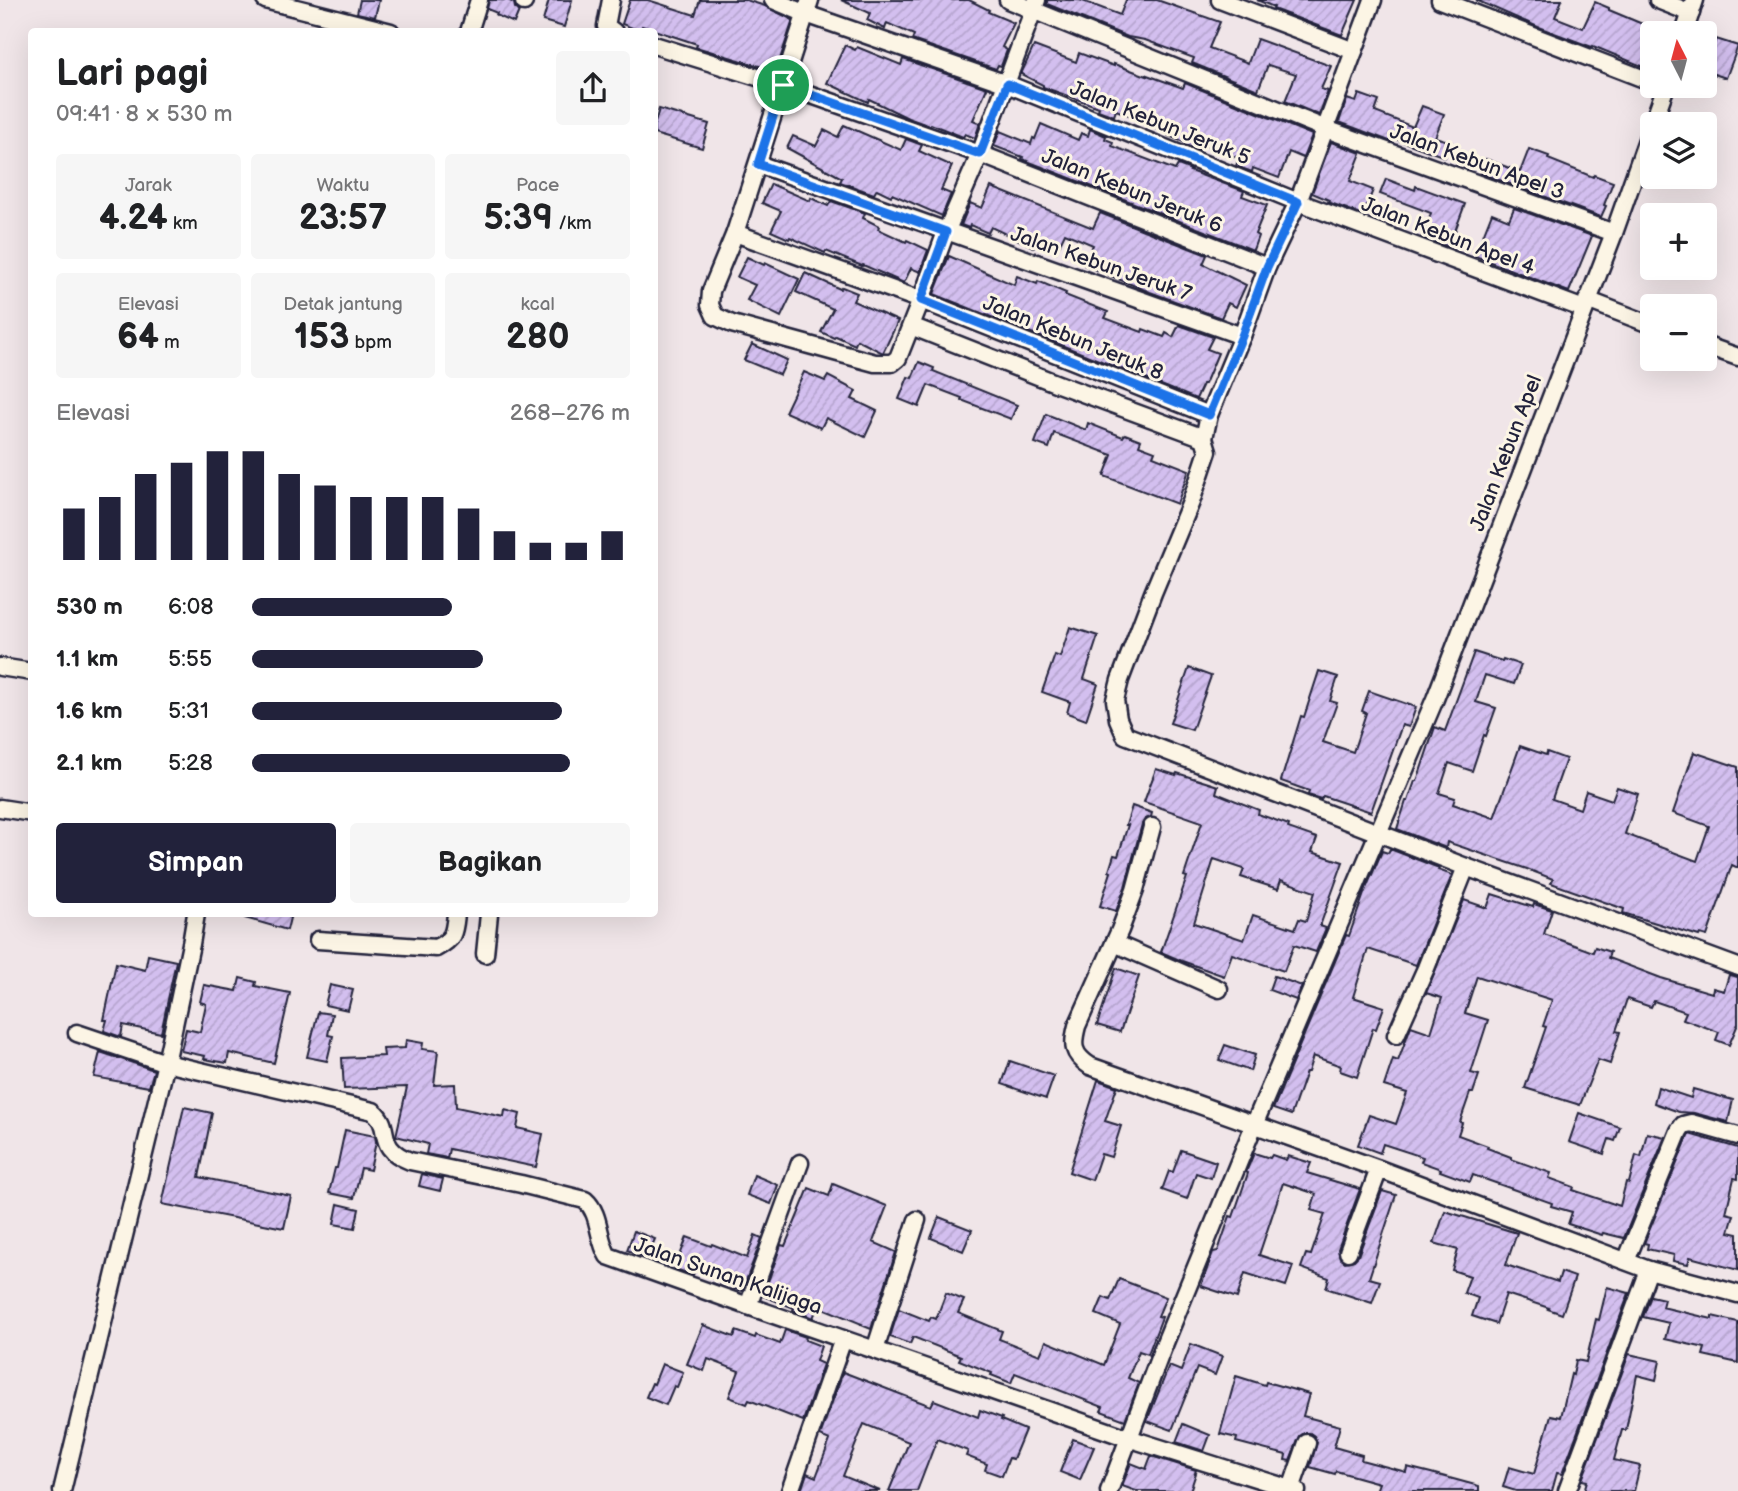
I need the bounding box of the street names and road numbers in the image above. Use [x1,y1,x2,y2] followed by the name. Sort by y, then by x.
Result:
[1066,75,1254,171] street label: Jalan Kebun Jeruk 5
[1386,119,1568,205] street label: Jalan Kebun Apel 3
[1038,143,1226,239] street label: Jalan Kebun Jeruk 6
[1358,191,1538,281] street label: Jalan Kebun Apel 4
[1007,221,1195,307] street label: Jalan Kebun Jeruk 7
[979,290,1167,386] street label: Jalan Kebun Jeruk 8
[1465,371,1547,535] street label: Jalan Kebun Apel
[631,1232,825,1320] street label: Jalan Sunan Kalijaga

